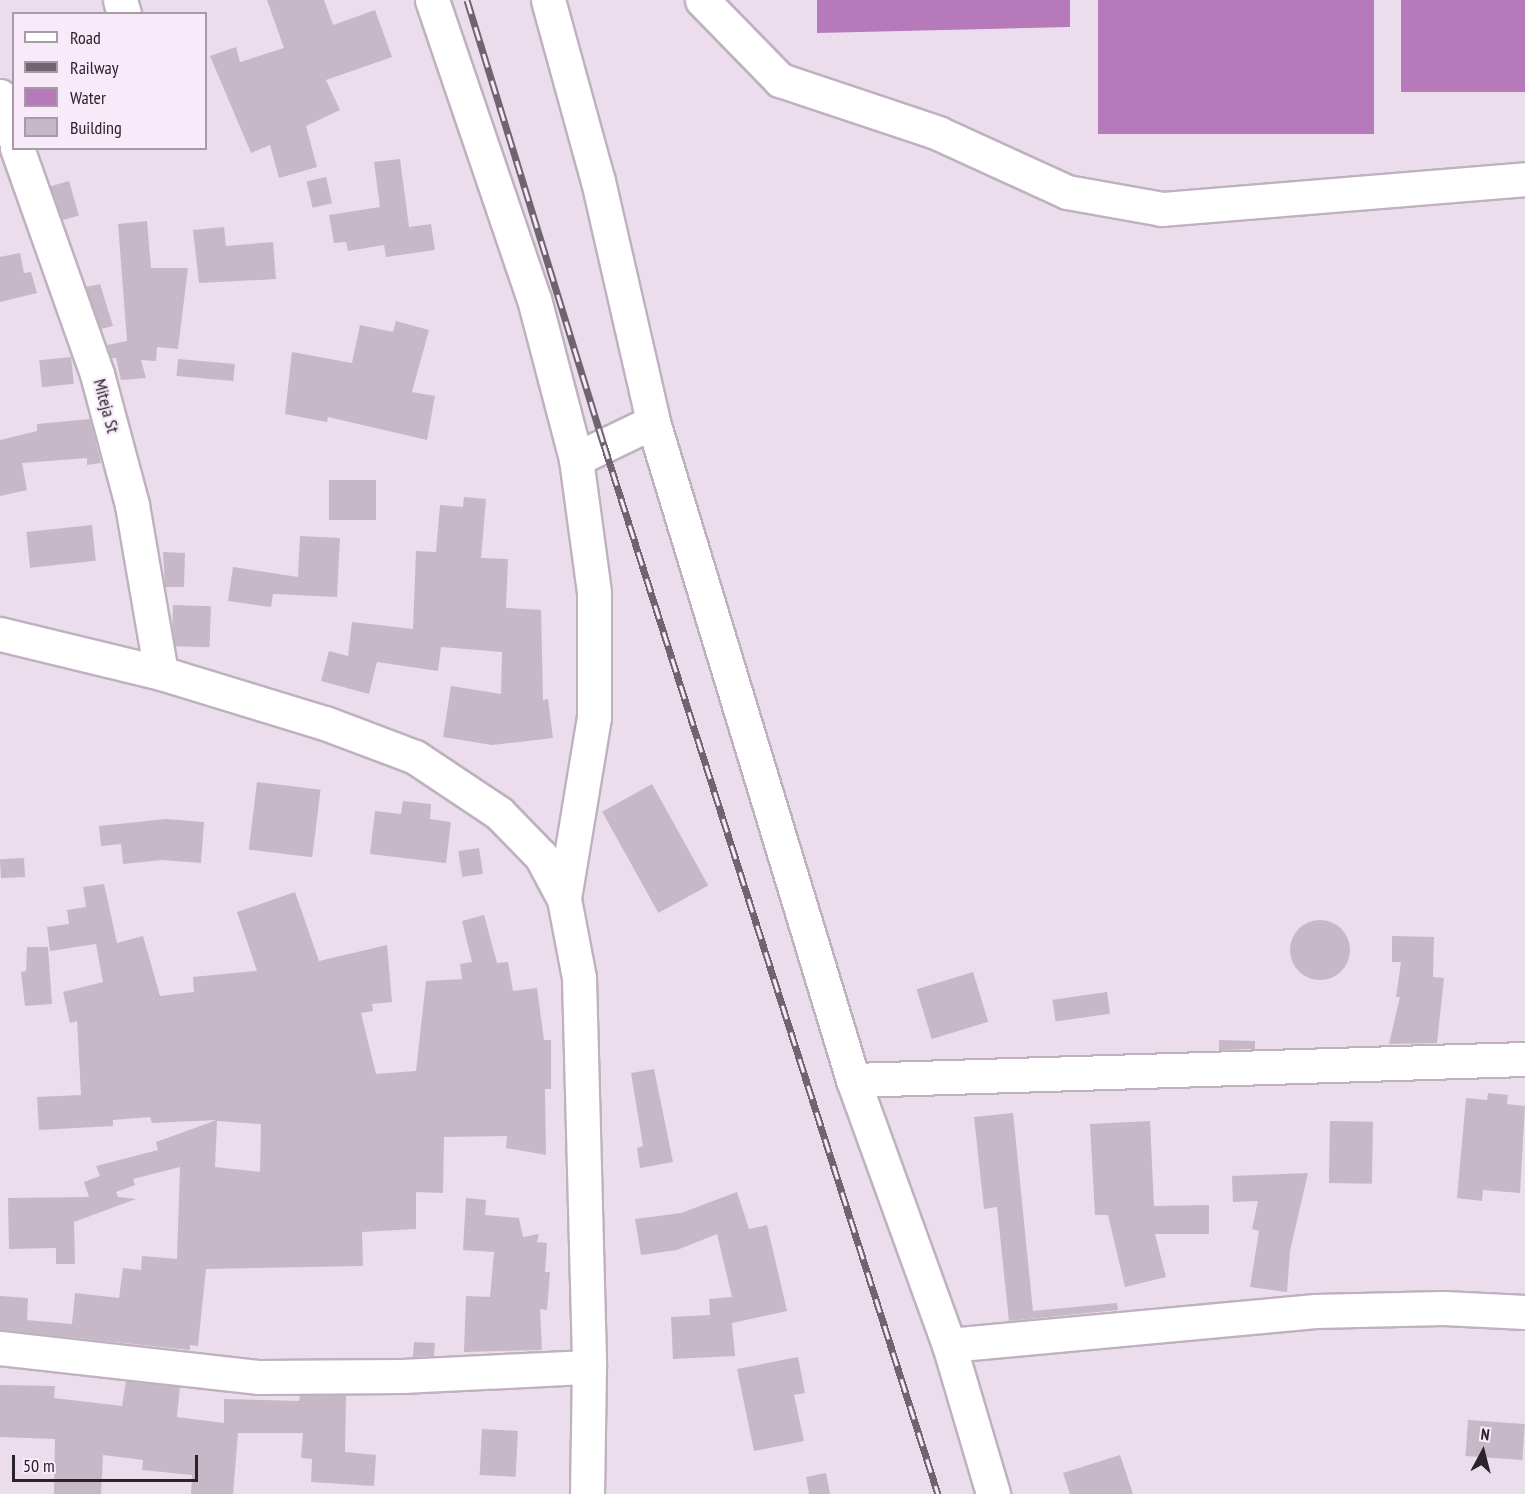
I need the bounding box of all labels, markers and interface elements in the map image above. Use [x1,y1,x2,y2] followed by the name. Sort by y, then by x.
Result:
[12,12,207,150] legend
[70,26,101,49] text: Road
[70,56,119,79] text: Railway
[70,86,106,109] text: Water
[70,116,122,139] text: Building
[88,377,124,435] street label: Miteja St
[1453,1422,1513,1482] north arrow
[1480,1424,1491,1445] text: N
[15,1443,201,1481] scale bar
[23,1454,55,1477] text: 50 m

